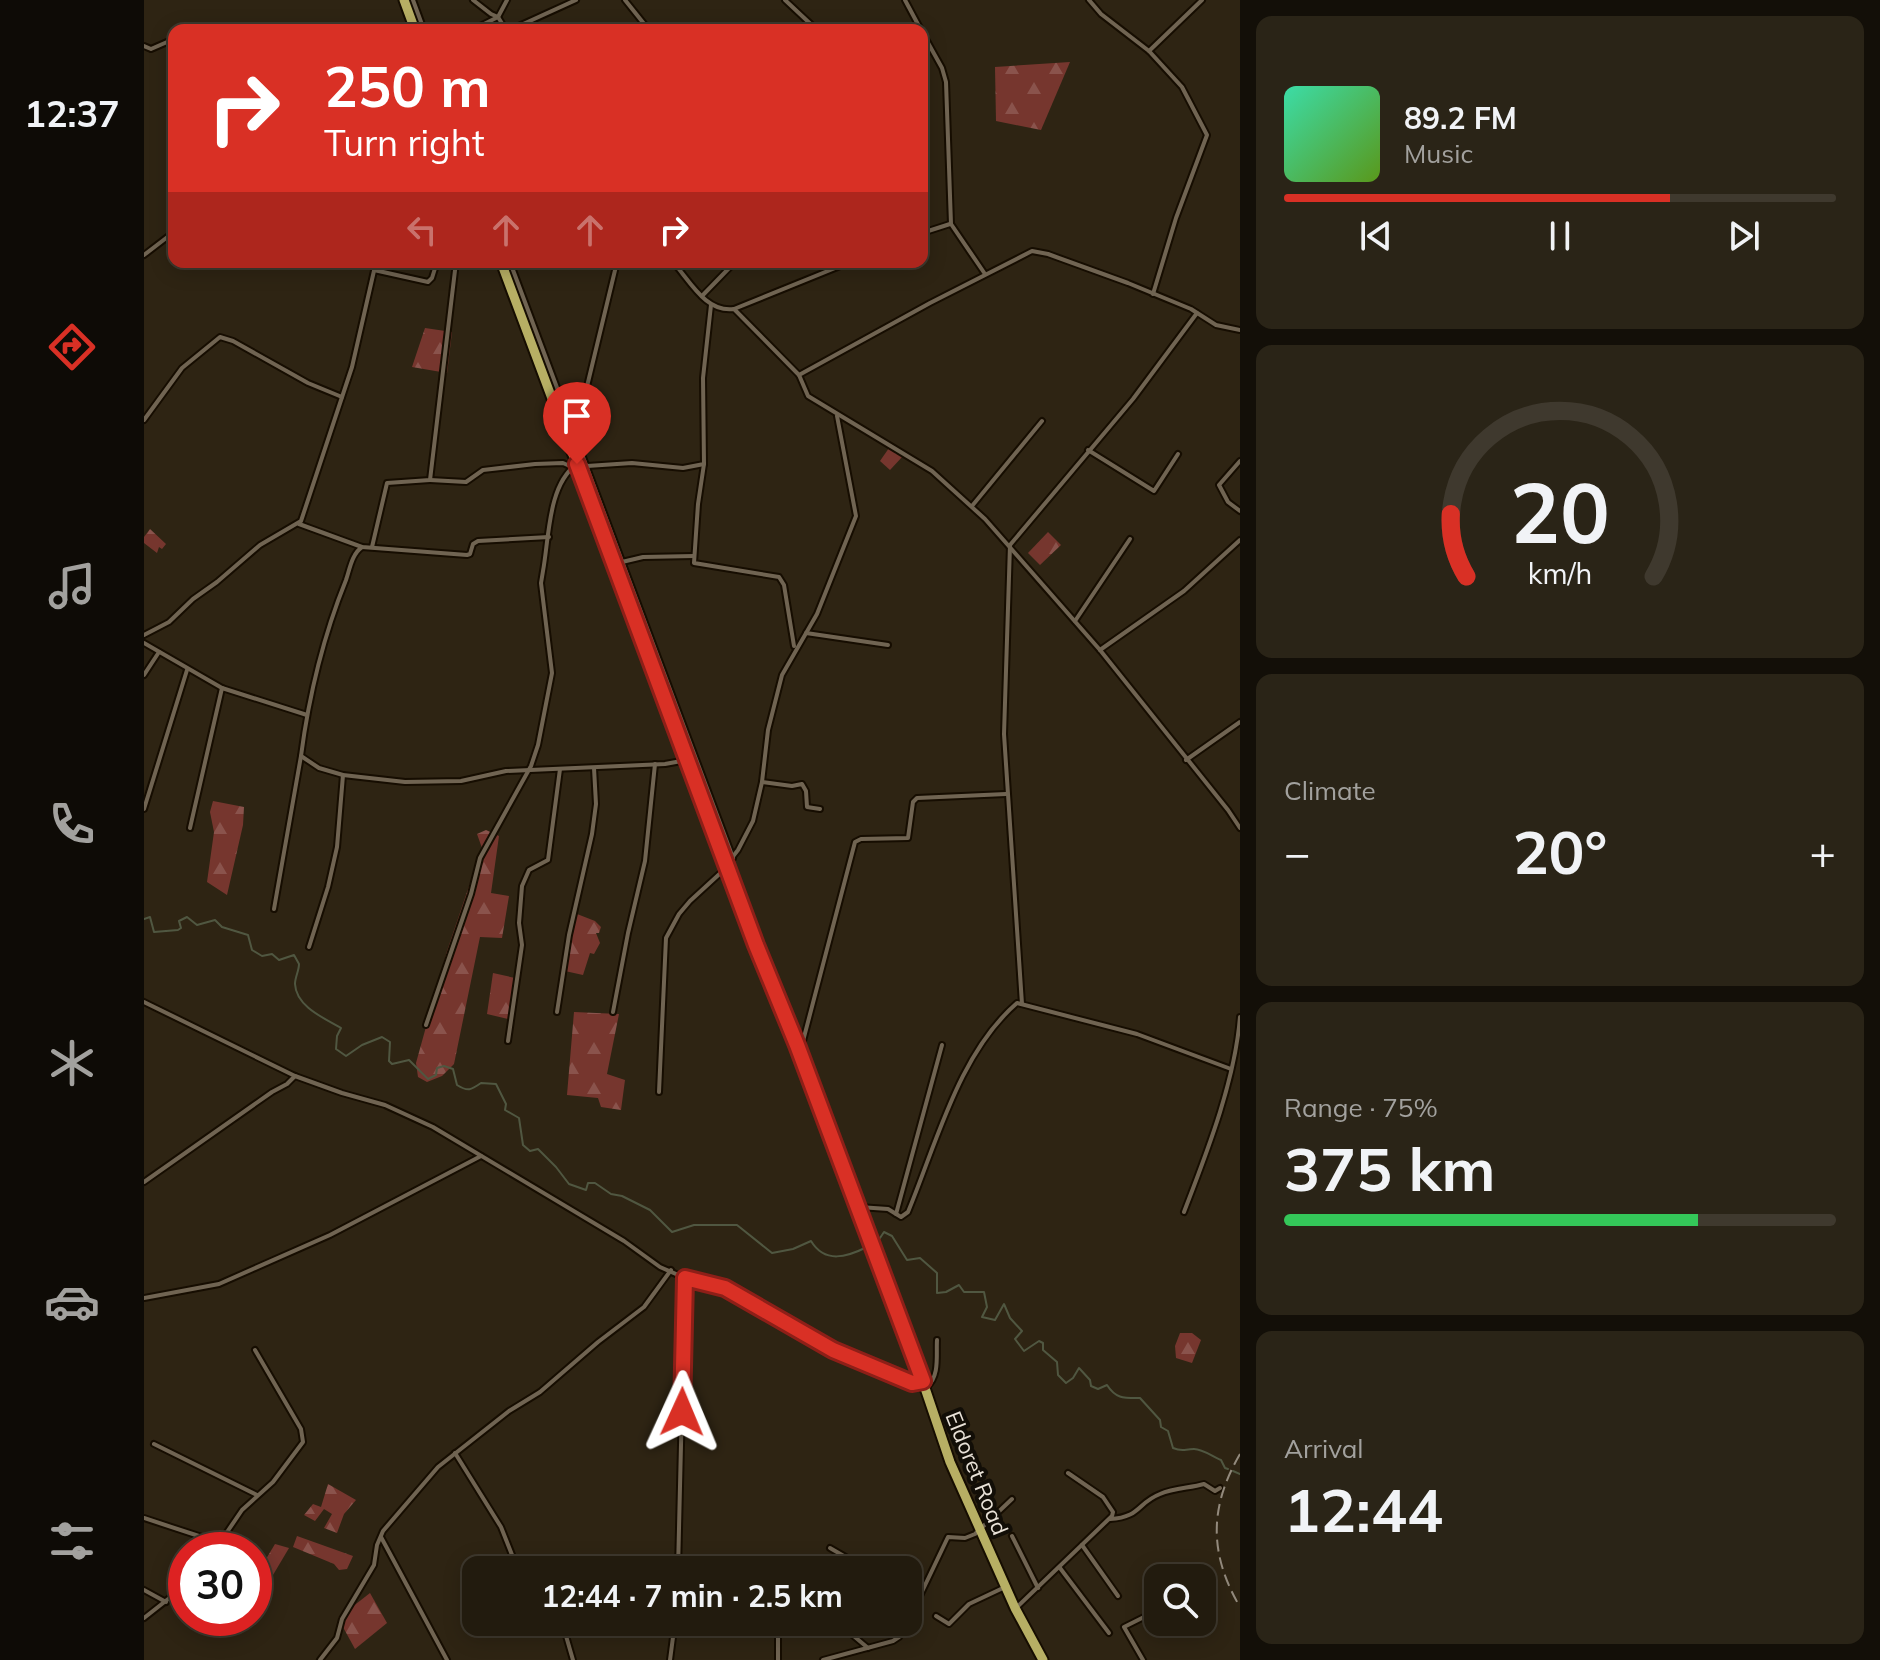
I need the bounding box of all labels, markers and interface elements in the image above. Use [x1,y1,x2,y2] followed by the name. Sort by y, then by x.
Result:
[324,51,491,121] text: 250 m
[192,56,296,160] icon: right
[24,91,120,136] text: 12:37
[1404,99,1517,137] text: 89.2 FM
[324,120,485,165] text: Turn right
[1404,137,1473,170] text: Music
[400,208,444,252] icon: left
[484,208,528,252] icon: ahead
[568,208,612,252] icon: ahead
[652,208,696,252] icon: right
[1354,214,1398,258] icon: previous
[1538,214,1582,258] icon: pause
[1722,214,1766,258] icon: next
[44,319,100,375] icon: directions
[543,382,611,464] pin
[555,394,599,438] icon: arrive
[1510,459,1610,564] text: 20
[1528,555,1592,591] text: km/h
[44,558,100,614] icon: music
[1284,774,1376,807] text: Climate
[44,796,100,852] icon: phone
[1513,814,1607,889] text: 20°
[1284,825,1310,880] text: −
[1810,825,1836,880] text: +
[44,1035,100,1091] icon: climate
[1284,1091,1438,1124] text: Range · 75%
[1284,1131,1496,1206] text: 375 km
[44,1274,100,1330] icon: car
[640,1370,724,1454] position arrow
[939,1407,1015,1539] street label: Eldoret Road
[1284,1432,1364,1465] text: Arrival
[1284,1472,1443,1547] text: 12:44
[44,1513,100,1569] icon: filters
[168,1532,272,1636] speed limit sign: 30
[1144,1564,1216,1636] map controls
[1144,1564,1216,1636] button: search
[541,1577,843,1615] text: 12:44 · 7 min · 2.5 km

